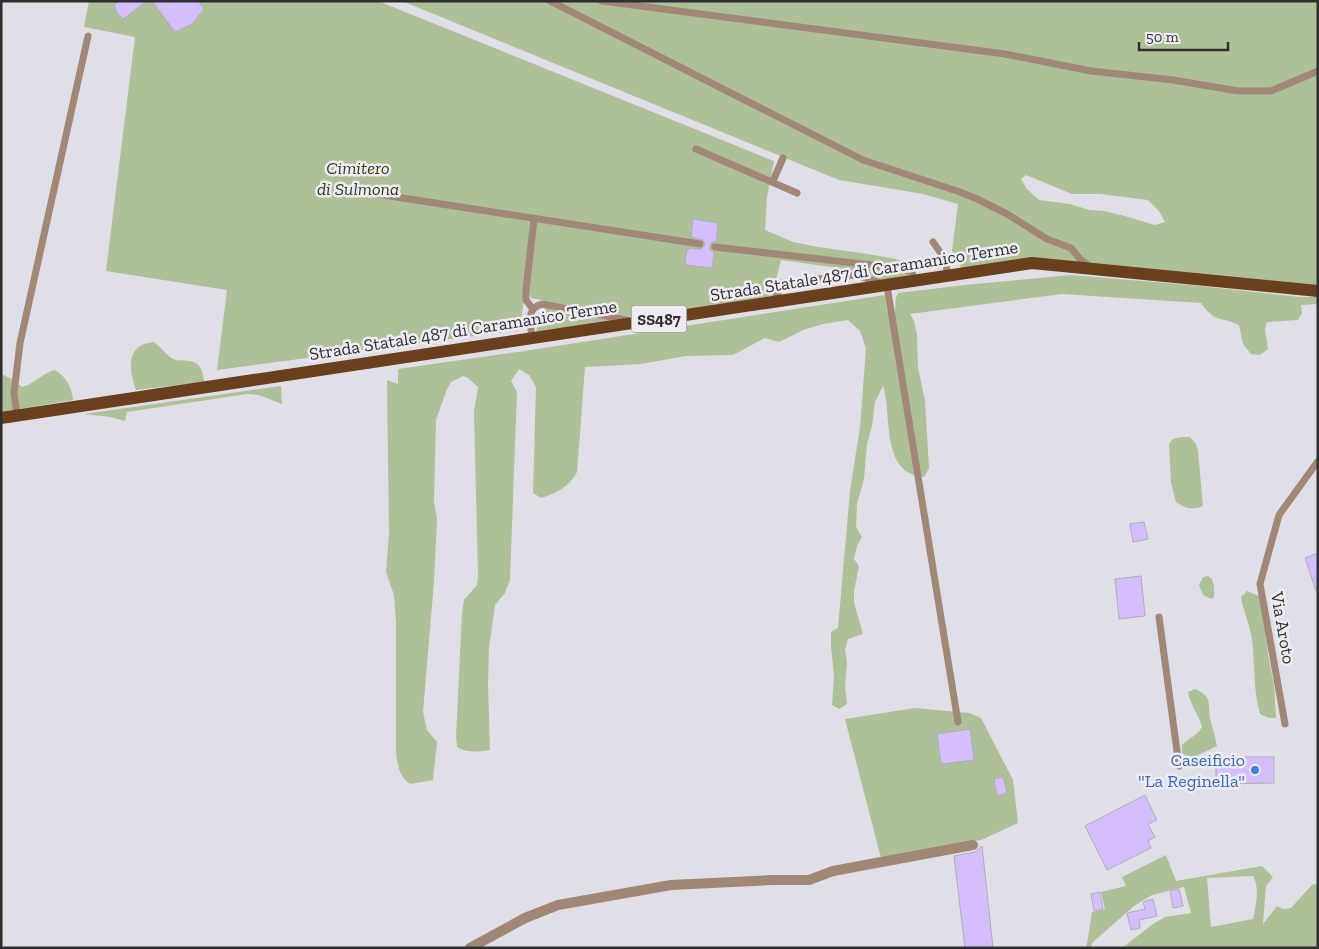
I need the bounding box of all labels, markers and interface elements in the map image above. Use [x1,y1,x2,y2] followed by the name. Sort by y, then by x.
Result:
[1139,20,1228,52] scale bar
[1146,28,1179,46] text: 50 m
[317,157,399,200] park label: Cimitero di Sulmona
[709,236,1019,306] street label: Strada Statale 487 di Caramanico Terme
[308,295,618,365] street label: Strada Statale 487 di Caramanico Terme
[632,306,686,332] road number: SS487
[1266,589,1300,666] street label: Via Aroto
[1138,749,1245,792] place label: Caseificio "La Reginella"
[1249,764,1261,776] marker: Caseificio "La Reginella"

